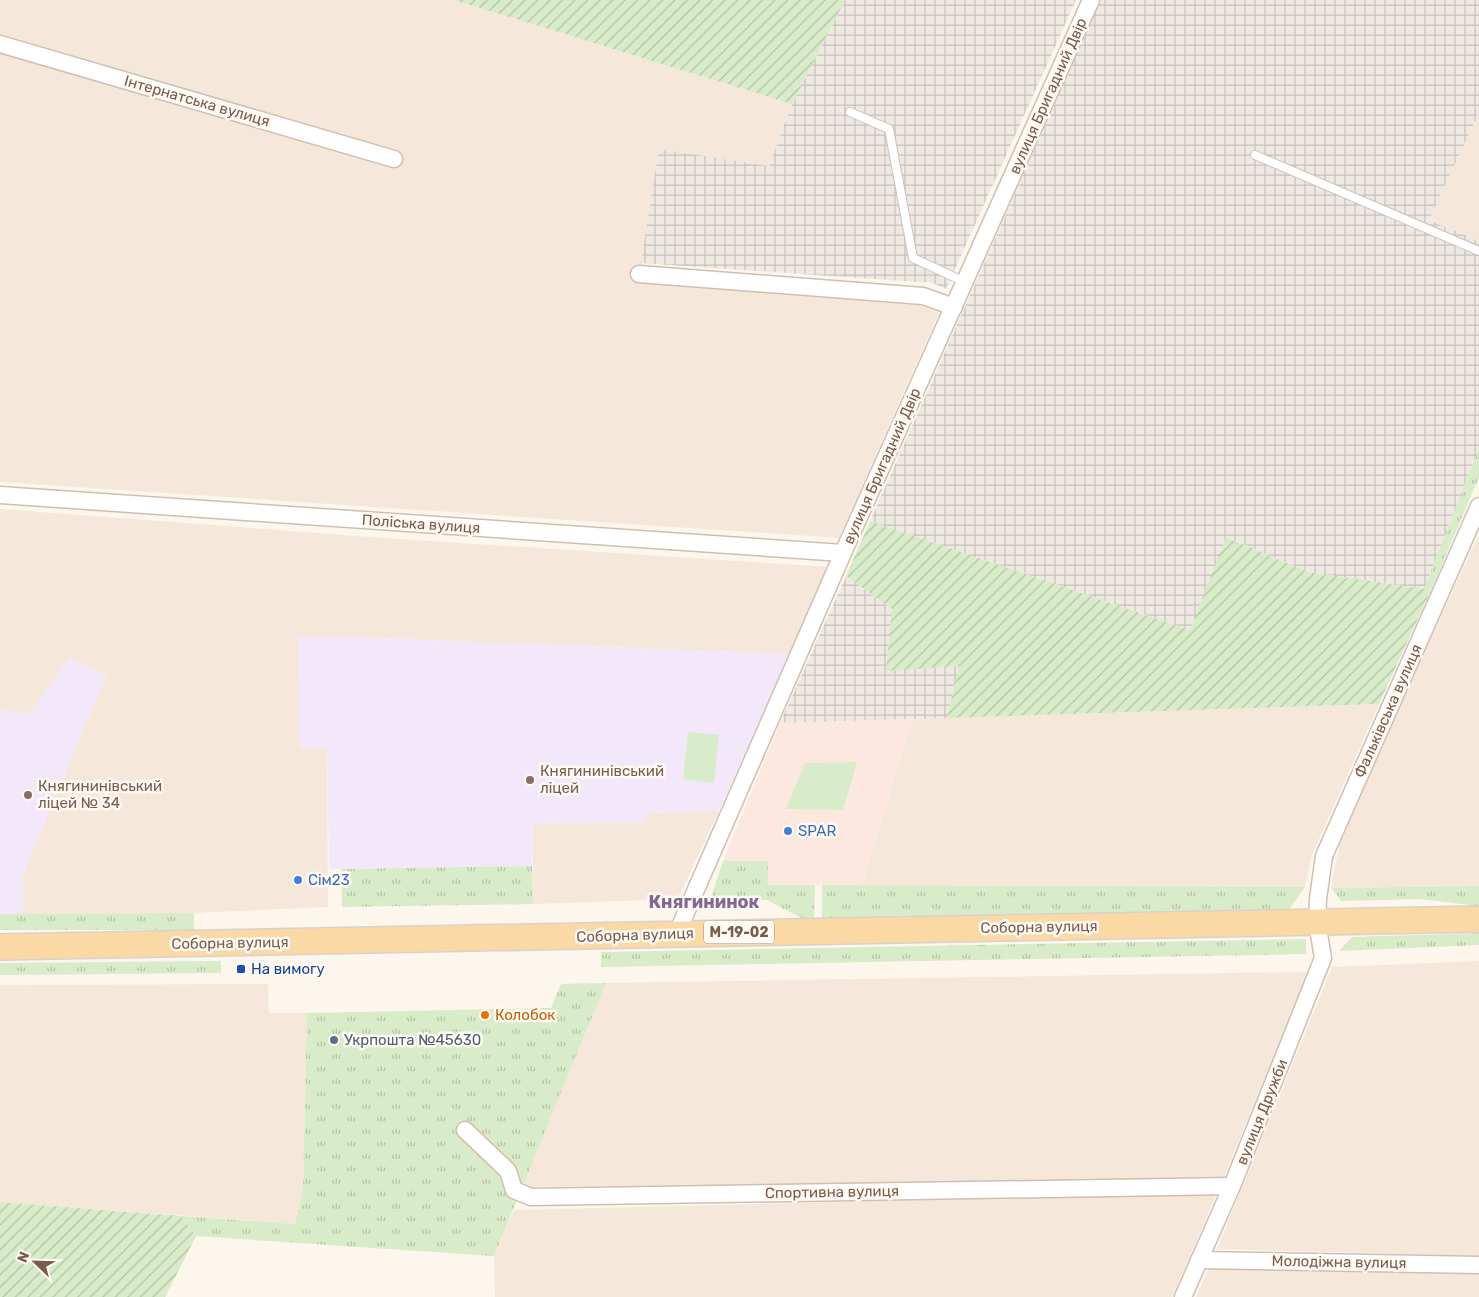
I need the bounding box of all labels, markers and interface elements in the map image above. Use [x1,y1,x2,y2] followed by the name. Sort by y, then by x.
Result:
[1005,15,1091,177] street label: вулиця Бригадний Двір
[122,72,272,130] street label: Інтернатська вулиця
[839,385,925,547] street label: вулиця Бригадний Двір
[361,511,481,537] street label: Поліська вулиця
[1350,641,1426,781] street label: Фальківська вулиця
[540,762,664,797] place label: Княгининівський ліцей
[524,774,536,786] marker: Княгининівський ліцей
[38,777,162,812] place label: Княгининівський ліцей № 34
[22,789,34,801] marker: Княгининівський ліцей № 34
[798,822,836,840] place label: SPAR
[782,825,794,837] marker: SPAR
[308,871,350,889] place label: Сім23
[292,874,304,886] marker: Сім23
[648,891,760,913] district label: Княгининок
[980,917,1098,937] street label: Соборна вулиця
[704,920,774,944] road number: М-19-02
[576,924,694,946] street label: Соборна вулиця
[171,933,289,953] street label: Соборна вулиця
[251,960,325,978] place label: На вимогу
[235,963,247,975] marker: На вимогу
[495,1006,555,1024] place label: Колобок
[479,1009,491,1021] marker: Колобок
[344,1031,481,1049] place label: Укрпошта №45630
[328,1034,340,1046] marker: Укрпошта №45630
[1233,1056,1291,1168] street label: вулиця Дружби
[765,1182,899,1202] street label: Спортивна вулиця
[10,1237,60,1287] north arrow
[14,1249,33,1265] text: N
[1271,1252,1407,1272] street label: Молодіжна вулиця

